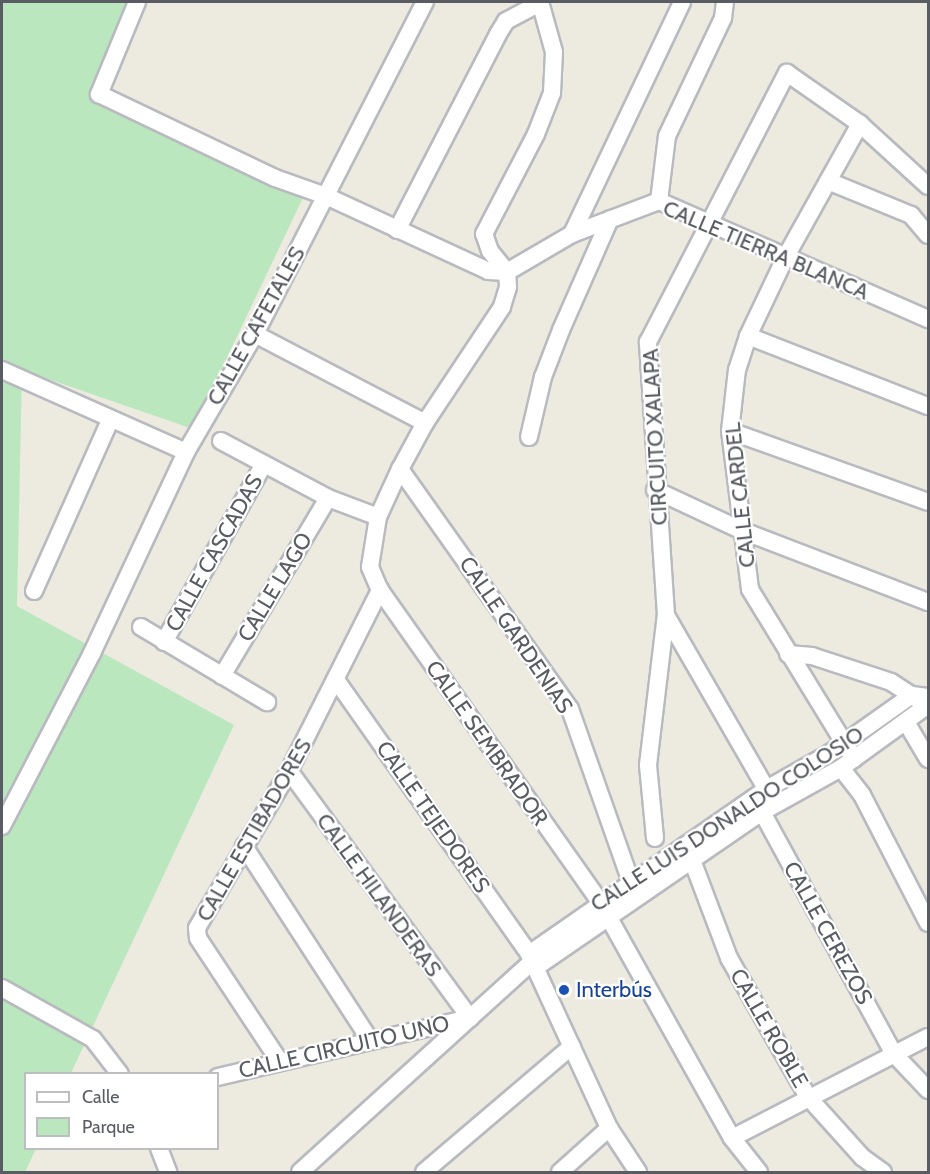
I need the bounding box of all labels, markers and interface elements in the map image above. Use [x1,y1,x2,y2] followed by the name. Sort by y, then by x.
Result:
[659,195,873,305] street label: CALLE TIERRA BLANCA
[201,242,311,410] street label: CALLE CAFETALES
[637,348,673,526] street label: CIRCUITO XALAPA
[719,421,761,569] street label: CALLE CARDEL
[160,470,268,636] street label: CALLE CASCADAS
[232,528,318,646] street label: CALLE LAGO
[454,552,578,718] street label: CALLE GARDENIAS
[420,655,554,831] street label: CALLE SEMBRADOR
[586,721,868,917] street label: CALLE LUIS DONALDO COLOSIO
[191,734,317,926] street label: CALLE ESTIBADORES
[371,736,495,898] street label: CALLE TEJEDORES
[311,808,447,982] street label: CALLE HILANDERAS
[778,857,878,1009] street label: CALLE CEREZOS
[724,964,814,1092] street label: CALLE ROBLE
[576,977,652,1003] place label: Interbús
[557,983,571,997] marker: Interbús
[236,1010,452,1084] street label: CALLE CIRCUITO UNO
[24,1072,219,1150] legend
[82,1086,119,1108] text: Calle
[82,1116,135,1138] text: Parque

